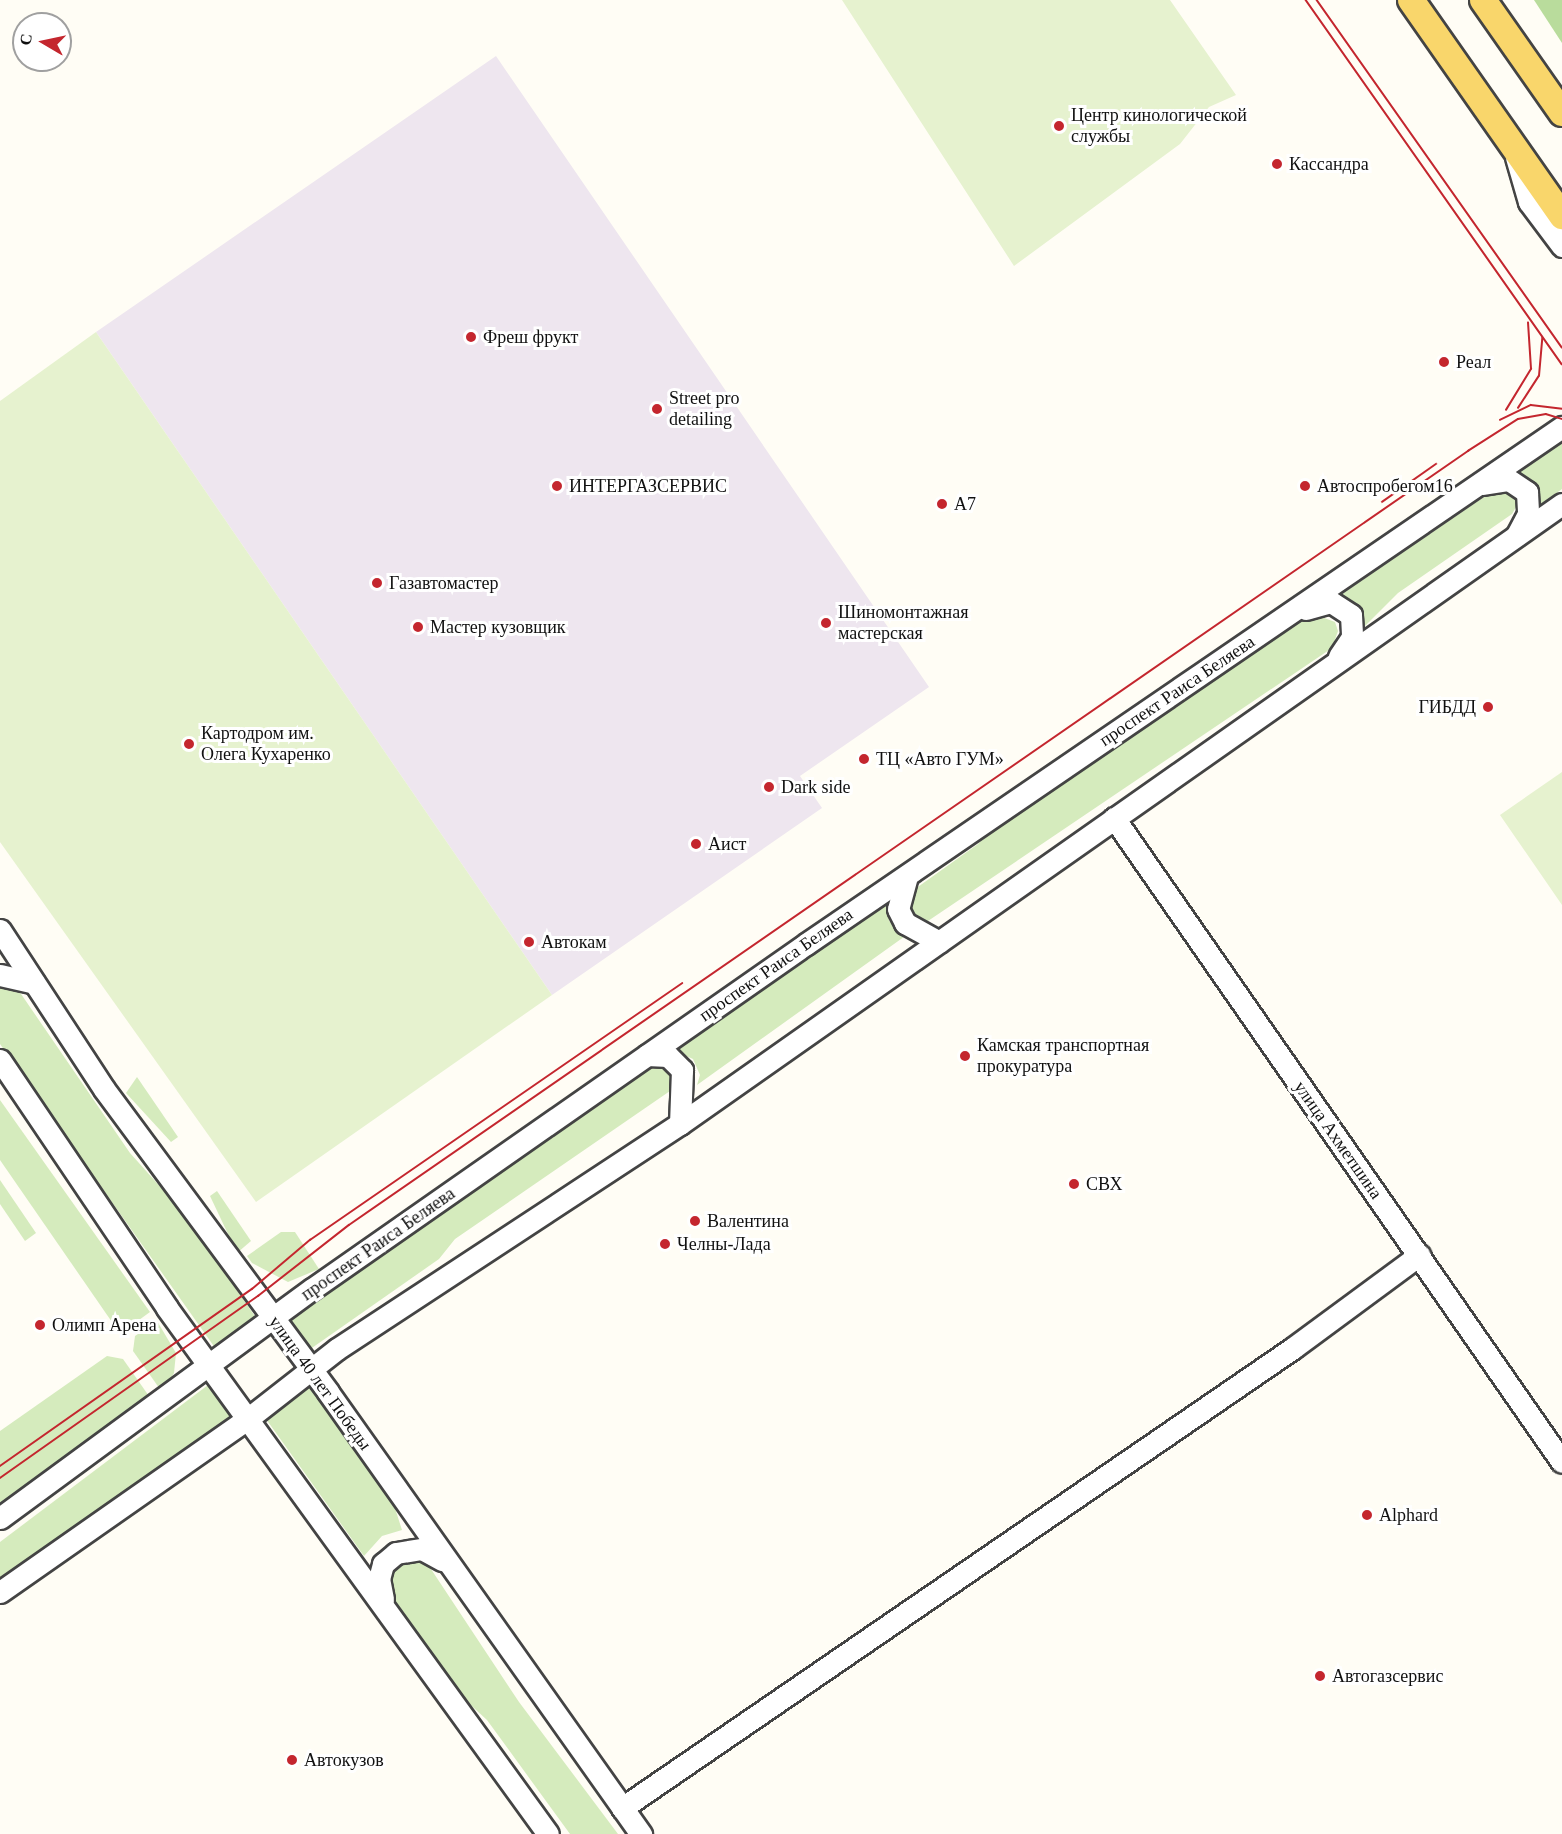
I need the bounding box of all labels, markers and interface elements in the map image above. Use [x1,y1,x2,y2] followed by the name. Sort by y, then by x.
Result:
[12,12,72,72] north arrow
[16,32,35,46] text: С
[1071,105,1247,148] place label: Центр кинологической службы
[1052,119,1066,133] marker: Центр кинологической службы
[1289,153,1369,175] place label: Кассандра
[1270,157,1284,171] marker: Кассандра
[483,326,578,348] place label: Фреш фрукт
[464,330,478,344] marker: Фреш фрукт
[1456,351,1491,373] place label: Реал
[1437,355,1451,369] marker: Реал
[669,388,739,430] place label: Street pro detailing
[650,402,664,416] marker: Street pro detailing
[569,475,727,497] place label: ИНТЕРГАЗСЕРВИС
[1317,475,1453,497] place label: Автоспробегом16
[550,479,564,493] marker: ИНТЕРГАЗСЕРВИС
[1298,479,1312,493] marker: Автоспробегом16
[954,493,976,515] place label: А7
[935,497,949,511] marker: А7
[389,572,498,594] place label: Газавтомастер
[370,576,384,590] marker: Газавтомастер
[838,602,969,644] place label: Шиномонтажная мастерская
[430,616,566,638] place label: Мастер кузовщик
[819,616,833,630] marker: Шиномонтажная мастерская
[411,620,425,634] marker: Мастер кузовщик
[1095,631,1259,751] street label: проспект Раиса Беляева
[1418,696,1476,718] place label: ГИБДД
[1481,700,1495,714] marker: ГИБДД
[201,723,331,766] place label: Картодром им. Олега Кухаренко
[182,737,196,751] marker: Картодром им. Олега Кухаренко
[876,748,1004,770] place label: ТЦ «Авто ГУМ»
[857,752,871,766] marker: ТЦ «Авто ГУМ»
[781,776,850,798] place label: Dark side
[762,780,776,794] marker: Dark side
[708,833,746,855] place label: Аист
[689,837,703,851] marker: Аист
[695,904,857,1026] street label: проспект Раиса Беляева
[541,931,607,953] place label: Автокам
[522,935,536,949] marker: Автокам
[977,1035,1149,1078] place label: Камская транспортная прокуратура
[958,1049,972,1063] marker: Камская транспортная прокуратура
[1289,1077,1387,1203] street label: улица Ахметшина
[1086,1173,1123,1195] place label: СВХ
[1067,1177,1081,1191] marker: СВХ
[297,1183,459,1305] street label: проспект Раиса Беляева
[707,1210,789,1232] place label: Валентина
[688,1214,702,1228] marker: Валентина
[677,1233,771,1255] place label: Челны-Лада
[658,1237,672,1251] marker: Челны-Лада
[264,1312,376,1454] street label: улица 40 лет Победы
[52,1314,157,1336] place label: Олимп Арена
[33,1318,47,1332] marker: Олимп Арена
[1379,1504,1438,1526] place label: Alphard
[1360,1508,1374,1522] marker: Alphard
[1332,1665,1443,1687] place label: Автогазсервис
[1313,1669,1327,1683] marker: Автогазсервис
[304,1749,384,1771] place label: Автокузов
[285,1753,299,1767] marker: Автокузов

